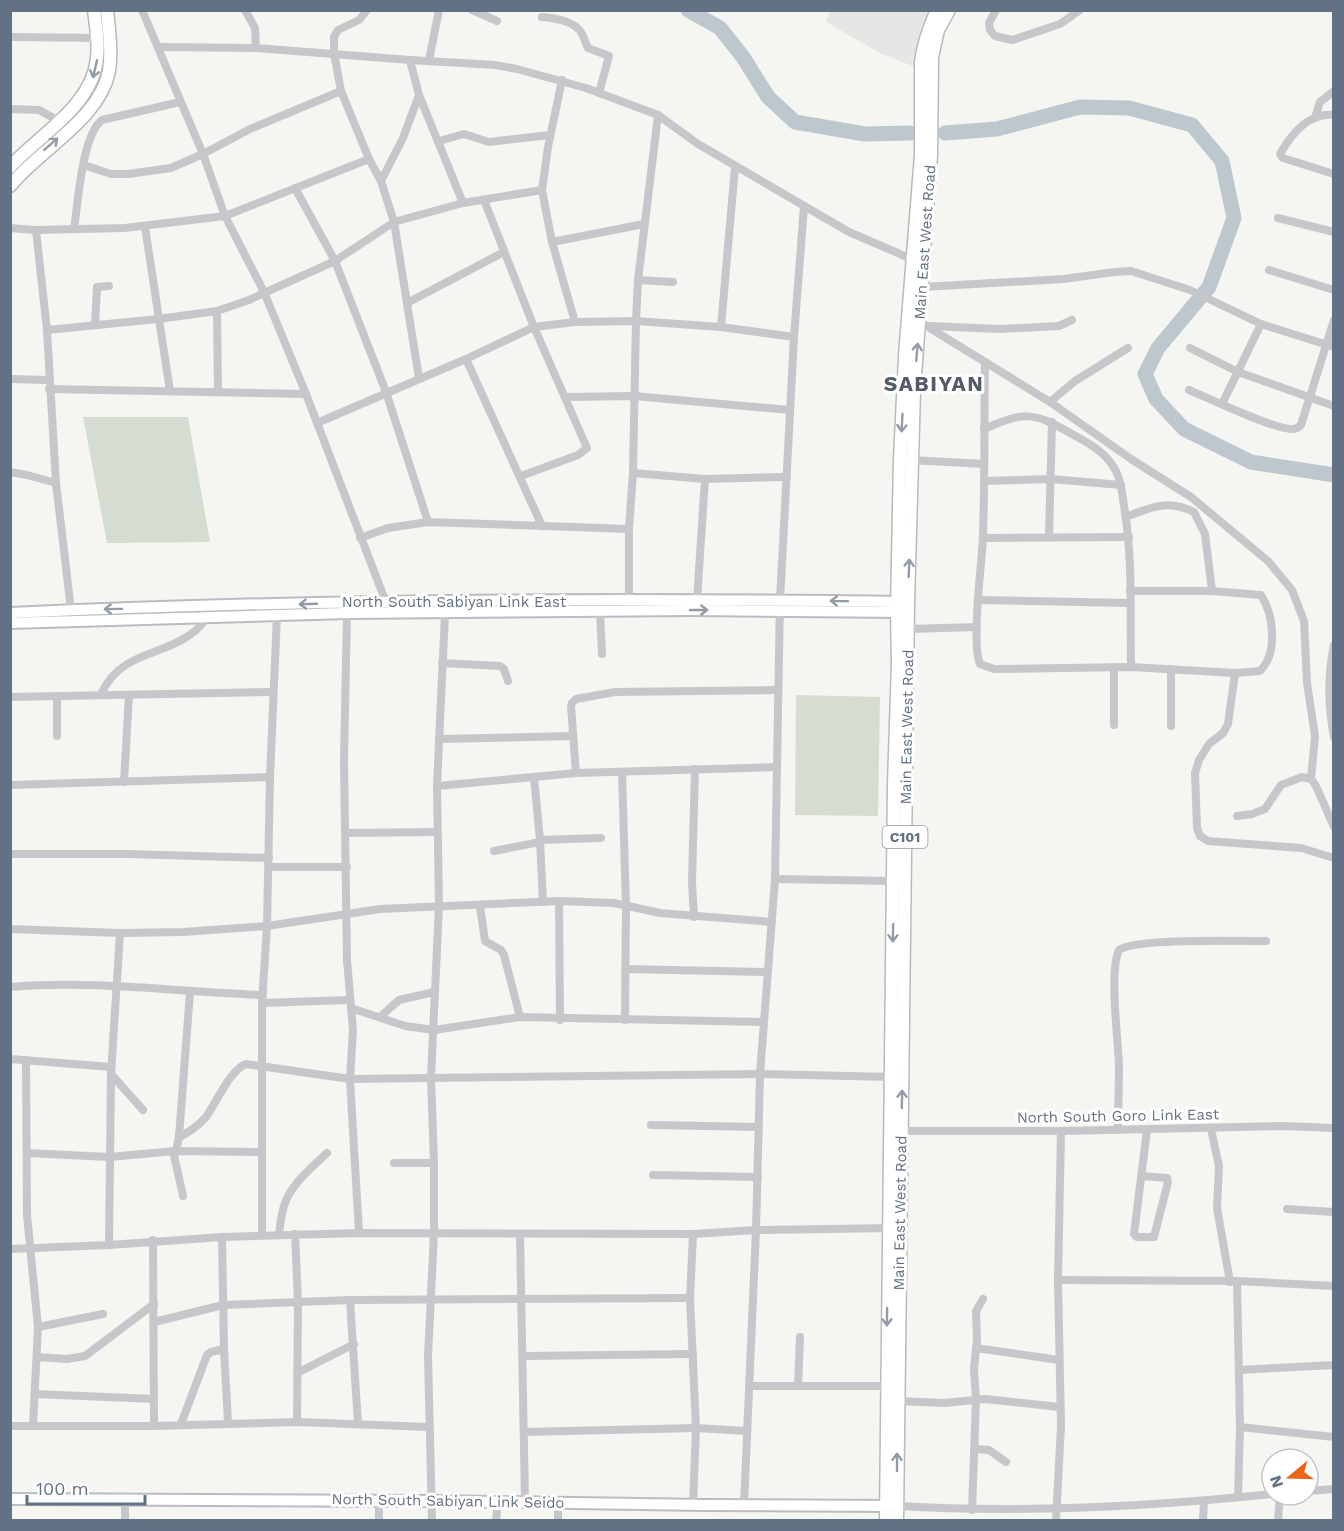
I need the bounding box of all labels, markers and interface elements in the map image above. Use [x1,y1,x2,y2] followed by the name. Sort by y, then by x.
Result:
[89,58,100,78] one-way arrow
[43,138,59,152] one-way arrow
[911,164,939,320] street label: Main East West Road
[912,343,923,363] one-way arrow
[884,371,984,396] district label: SABIYAN
[896,413,907,433] one-way arrow
[904,559,915,579] one-way arrow
[342,593,567,611] street label: North South Sabiyan Link East
[829,595,849,607] one-way arrow
[299,598,319,610] one-way arrow
[104,603,124,615] one-way arrow
[688,604,708,616] one-way arrow
[897,649,917,805] street label: Main East West Road
[882,826,928,848] road number: C101
[887,923,899,943] one-way arrow
[896,1090,908,1110] one-way arrow
[1017,1105,1220,1127] street label: North South Goro Link East
[890,1135,910,1291] street label: Main East West Road
[881,1307,893,1327] one-way arrow
[1260,1447,1320,1507] north arrow
[891,1453,903,1473] one-way arrow
[27,1468,146,1506] scale bar
[1265,1473,1287,1490] text: N
[36,1478,89,1499] text: 100 m
[331,1490,565,1512] street label: North South Sabiyan Link Seido

